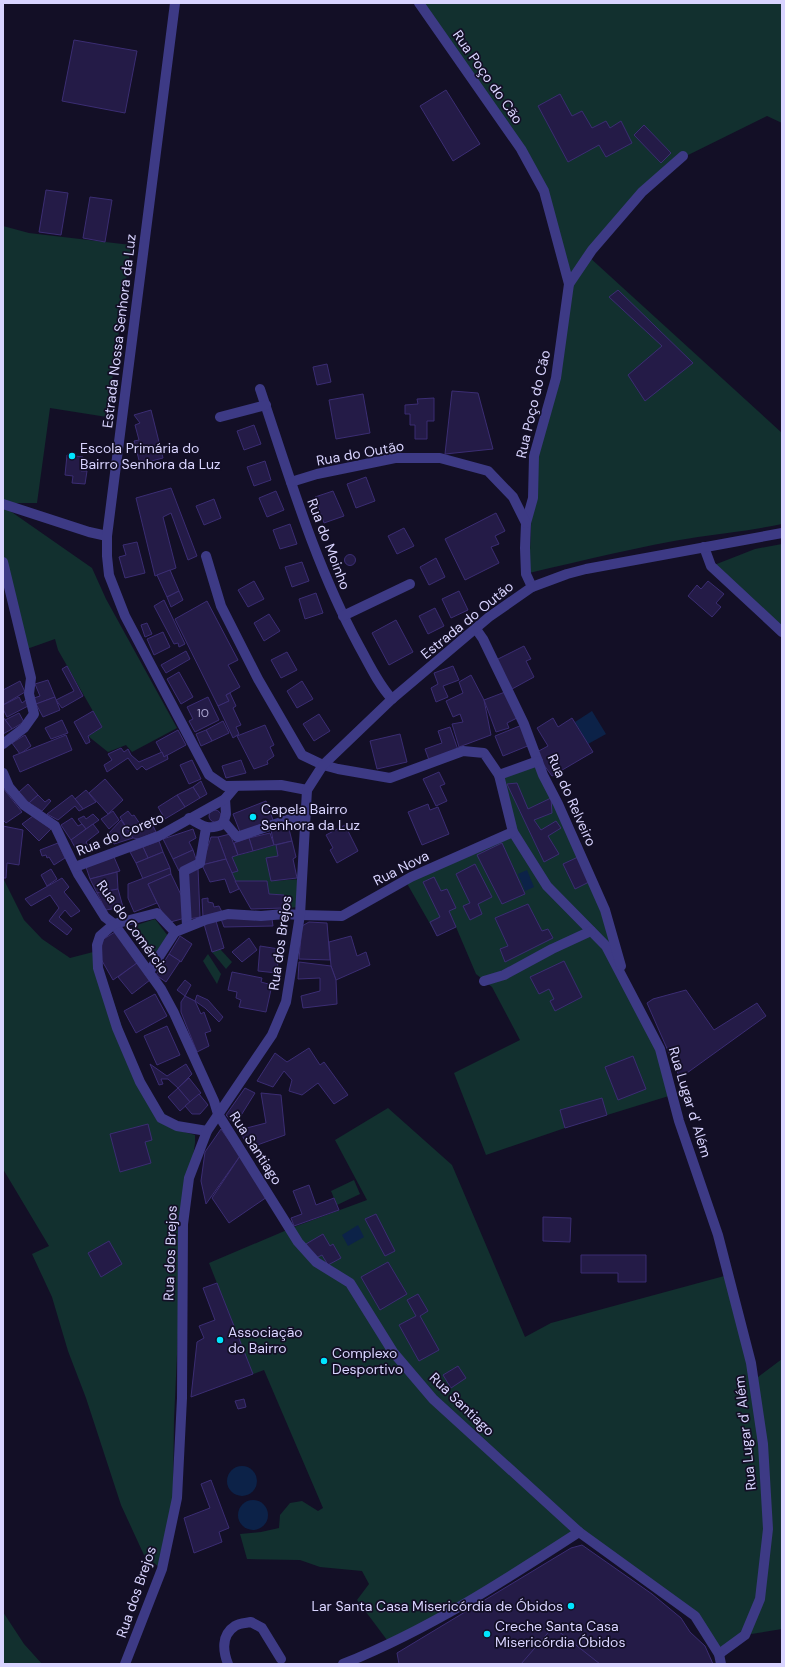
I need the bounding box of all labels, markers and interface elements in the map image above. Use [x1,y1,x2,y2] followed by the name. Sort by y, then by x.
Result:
[449,27,527,127] street label: Rua Poço do Cão
[98,233,140,429] street label: Estrada Nossa Senhora da Luz
[512,348,554,460] street label: Rua Poço do Cão
[315,436,405,470] street label: Rua do Outão
[80,439,220,473] place label: Escola Primária do Bairro Senhora da Luz
[67,451,77,461] marker: Escola Primária do Bairro Senhora da Luz
[303,496,355,592] street label: Rua do Moinho
[417,577,517,663] street label: Estrada do Outão
[197,705,209,721] house number: 10
[544,751,600,849] street label: Rua do Relveiro
[261,800,360,834] place label: Capela Bairro Senhora da Luz
[73,808,167,860] street label: Rua do Coreto
[248,812,258,822] marker: Capela Bairro Senhora da Luz
[370,846,432,890] street label: Rua Nova
[93,876,173,978] street label: Rua do Comércio
[264,894,296,992] street label: Rua dos Brejos
[665,1044,715,1160] street label: Rua Lugar d' Além
[226,1108,286,1188] street label: Rua Santiago
[159,1205,181,1301] street label: Rua dos Brejos
[228,1323,303,1357] place label: Associação do Bairro
[215,1335,225,1345] marker: Associação do Bairro
[332,1344,403,1378] place label: Complexo Desportivo
[319,1356,329,1366] marker: Complexo Desportivo
[426,1368,498,1440] street label: Rua Santiago
[730,1375,760,1491] street label: Rua Lugar d' Além
[112,1544,160,1640] street label: Rua dos Brejos
[312,1597,563,1615] place label: Lar Santa Casa Misericórdia de Óbidos
[566,1601,576,1611] marker: Lar Santa Casa Misericórdia de Óbidos
[495,1617,625,1651] place label: Creche Santa Casa Misericórdia Óbidos
[482,1629,492,1639] marker: Creche Santa Casa Misericórdia Óbidos

